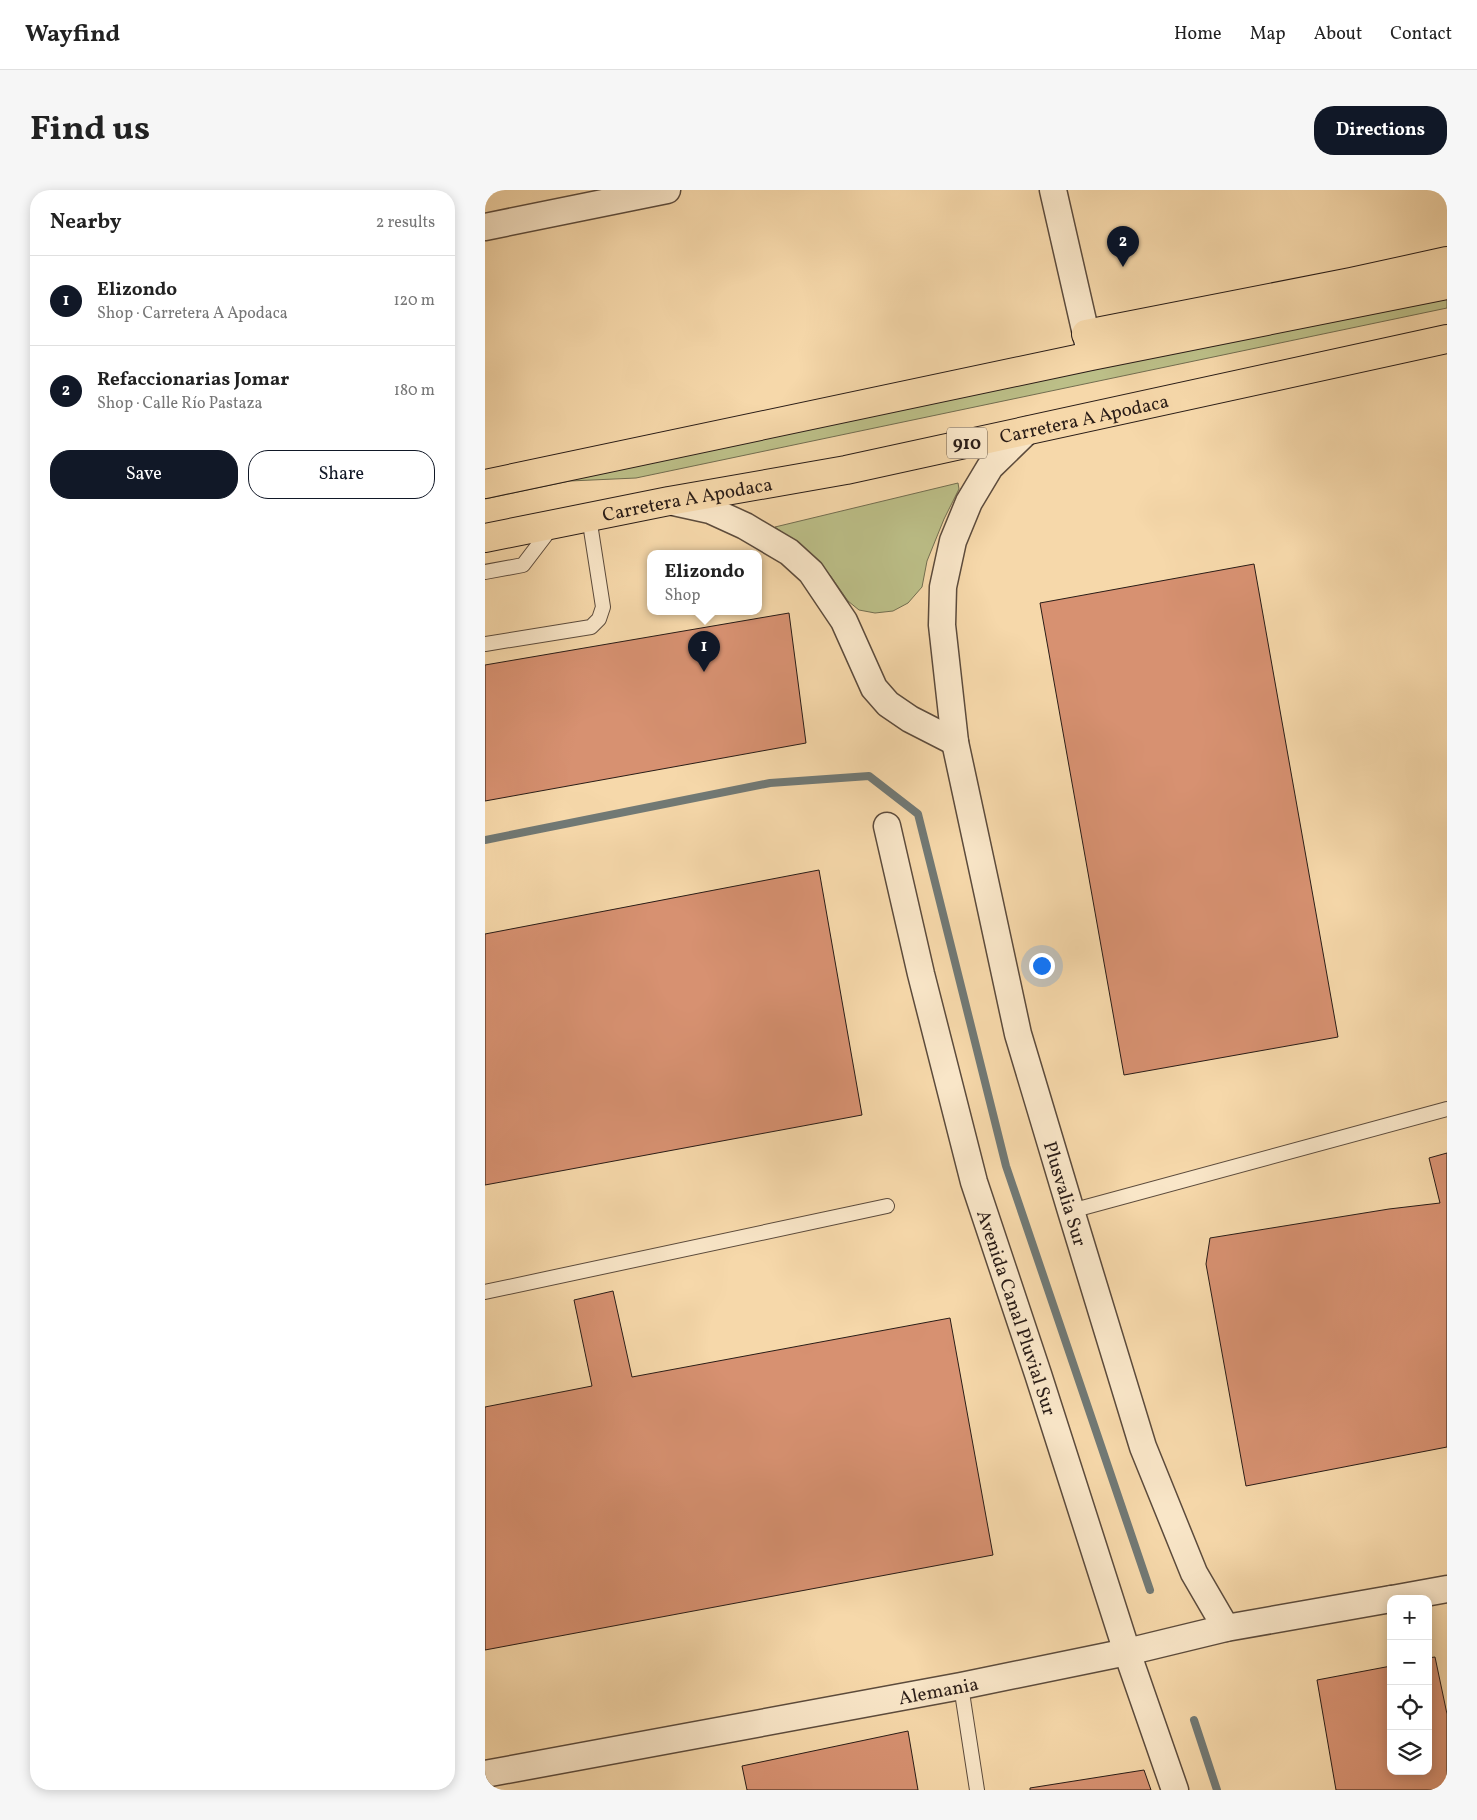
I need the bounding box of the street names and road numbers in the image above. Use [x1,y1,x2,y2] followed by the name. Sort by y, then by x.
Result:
[997,389,1172,451] street label: Carretera A Apodaca
[947,428,987,458] road number: 910
[600,472,775,529] street label: Carretera A Apodaca
[1036,1138,1092,1250] street label: Plusvalia Sur
[969,1207,1062,1419] street label: Avenida Canal Pluvial Sur
[897,1672,981,1712] street label: Alemania

